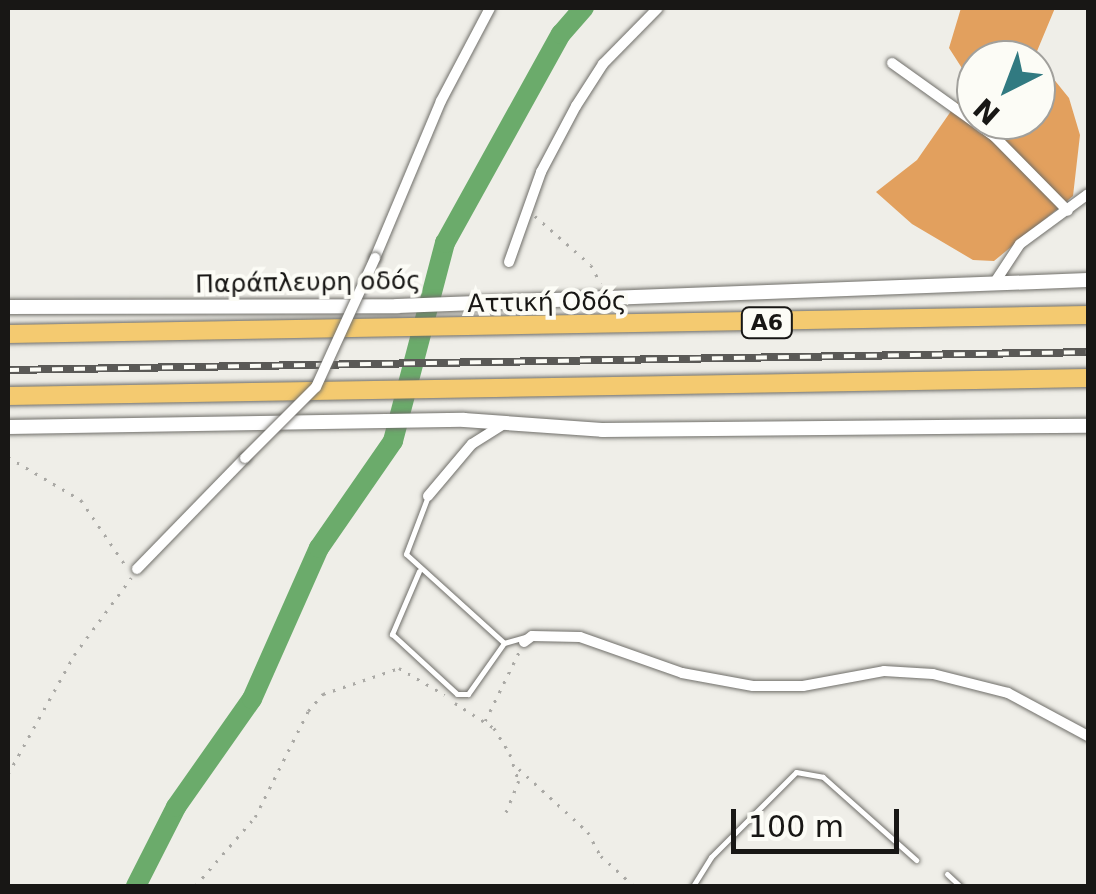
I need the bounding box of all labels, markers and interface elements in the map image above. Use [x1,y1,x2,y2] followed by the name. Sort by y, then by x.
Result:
[956,40,1056,140] north arrow
[967,91,1007,131] text: N
[195,266,421,300] street label: Παράπλευρη οδός
[467,287,627,319] street label: Αττική Οδός
[740,306,794,340] road number: Α6
[736,789,904,851] scale bar
[748,809,844,844] text: 100 m

